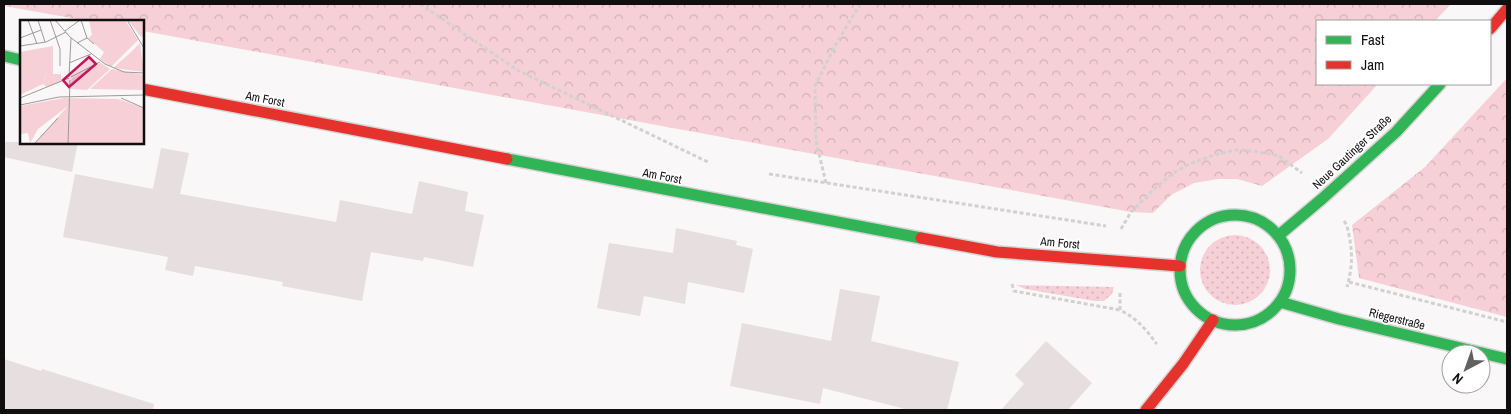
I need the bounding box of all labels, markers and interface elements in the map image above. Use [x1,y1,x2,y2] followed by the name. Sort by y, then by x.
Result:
[20,20,144,144] inset map
[1316,20,1491,85] legend
[1361,29,1385,50] text: Fast
[1361,54,1384,75] text: Jam
[243,87,286,111] street label: Am Forst
[1309,111,1395,193] street label: Neue Gautinger Straße
[640,164,683,188] street label: Am Forst
[1039,233,1081,253] street label: Am Forst
[1367,304,1427,334] street label: Riegerstraße
[1441,344,1491,394] north arrow
[1448,369,1467,388] text: N

